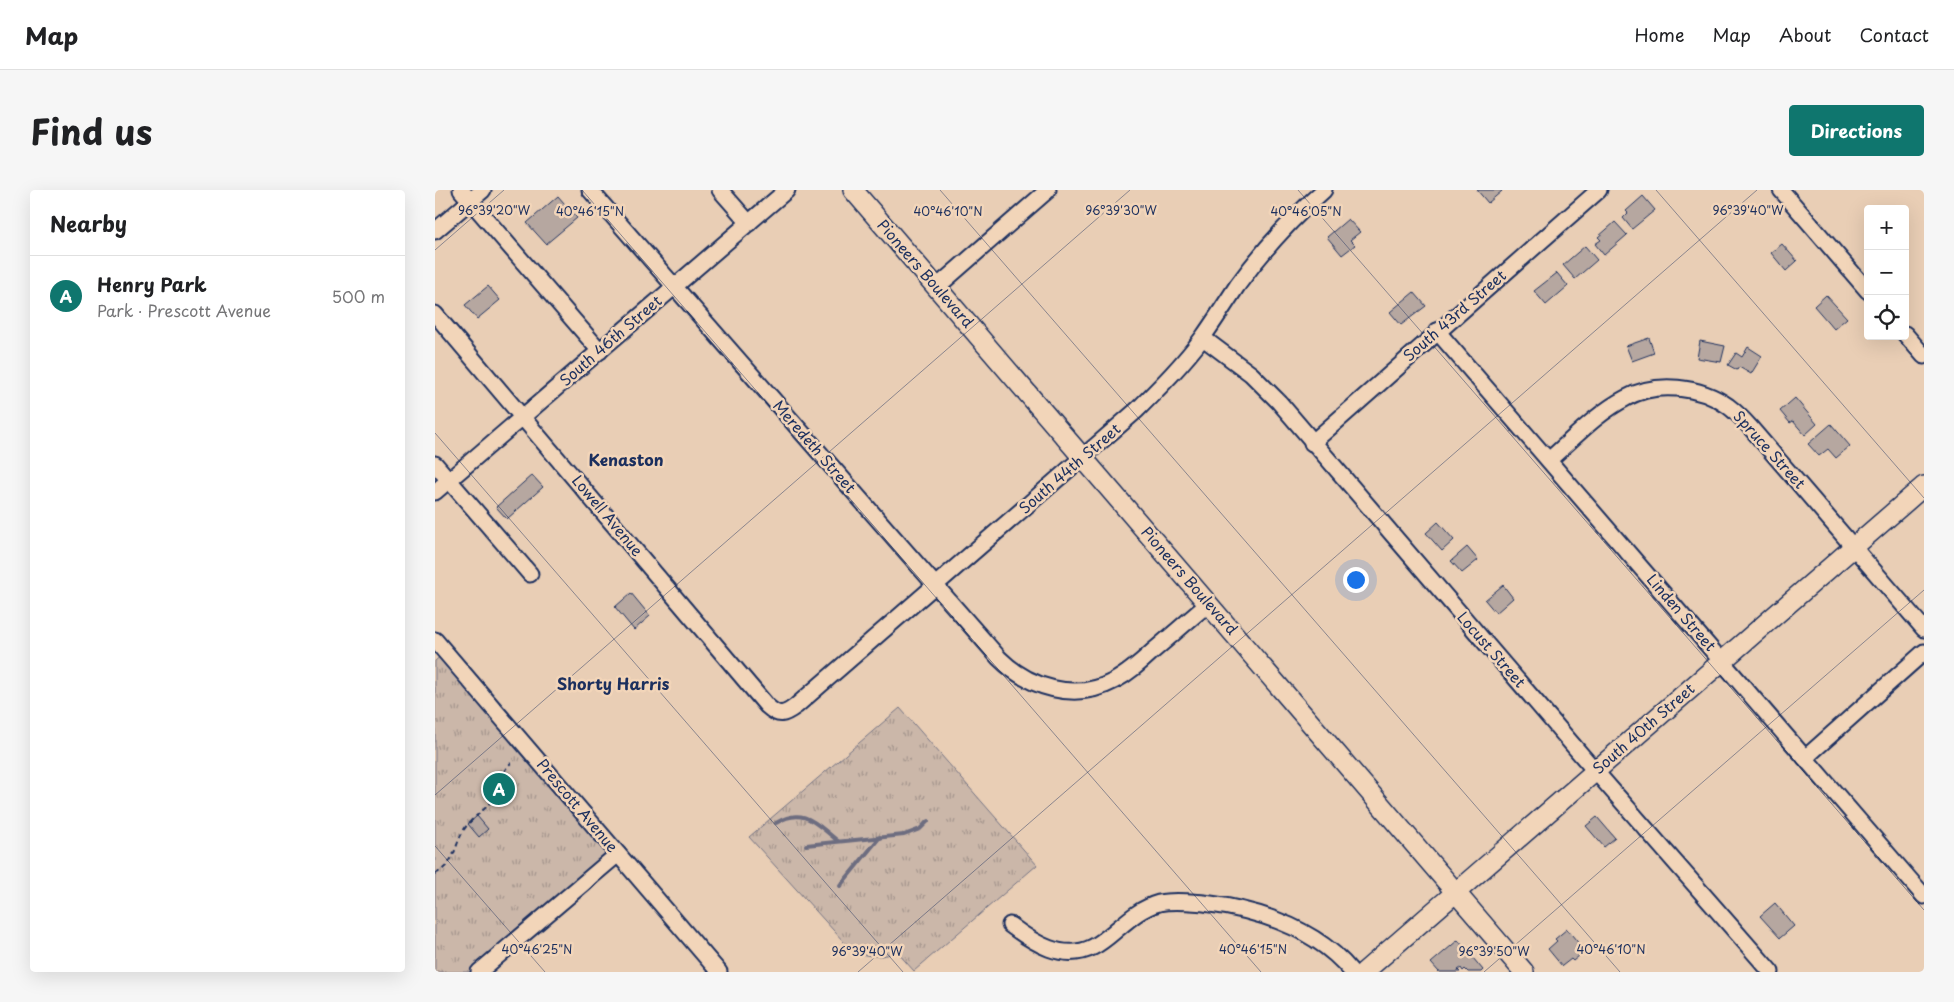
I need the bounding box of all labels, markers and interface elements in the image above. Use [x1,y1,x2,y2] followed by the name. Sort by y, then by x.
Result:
[25,17,78,53] text: Map
[1634,21,1684,48] text: Home
[1712,21,1751,48] text: Map
[1779,21,1831,48] text: About
[1859,21,1929,48] text: Contact
[30,104,152,157] text: Find us
[1789,105,1924,156] button: Directions
[458,201,531,219] text: 96°39'20"W
[1085,201,1157,219] text: 96°39'30"W
[1712,201,1784,219] text: 96°39'40"W
[556,202,624,220] text: 40°46'15"N
[913,202,983,220] text: 40°46'10"N
[1270,202,1342,220] text: 40°46'05"N
[1864,205,1909,340] map controls
[1864,205,1909,250] button: +
[50,207,127,239] text: Nearby
[872,214,980,332] street label: Pioneers Boulevard
[1864,250,1909,295] button: −
[1397,264,1511,366] street label: South 43rd Street
[97,270,207,298] text: Henry Park
[60,284,72,308] text: A
[332,284,385,308] text: 500 m
[554,289,666,391] street label: South 46th Street
[1864,295,1909,340] button: locate
[97,298,271,322] text: Park · Prescott Avenue
[768,394,862,498] street label: Meredeth Street
[1729,405,1812,493] street label: Spruce Street
[1013,417,1125,519] street label: South 44th Street
[588,447,664,471] district label: Kenaston
[567,469,649,561] street label: Lowell Avenue
[1136,521,1244,639] street label: Pioneers Boulevard
[1343,567,1369,593] your location
[1642,568,1722,656] street label: Linden Street
[1452,606,1532,692] street label: Locust Street
[557,671,670,695] district label: Shorty Harris
[1587,677,1699,779] street label: South 40th Street
[532,753,624,857] street label: Prescott Avenue
[483,770,515,808] pin: A
[501,940,573,958] text: 40°46'25"N
[1219,940,1287,958] text: 40°46'15"N
[1576,940,1646,958] text: 40°46'10"N
[831,942,903,960] text: 96°39'40"W
[1459,942,1530,960] text: 96°39'50"W

